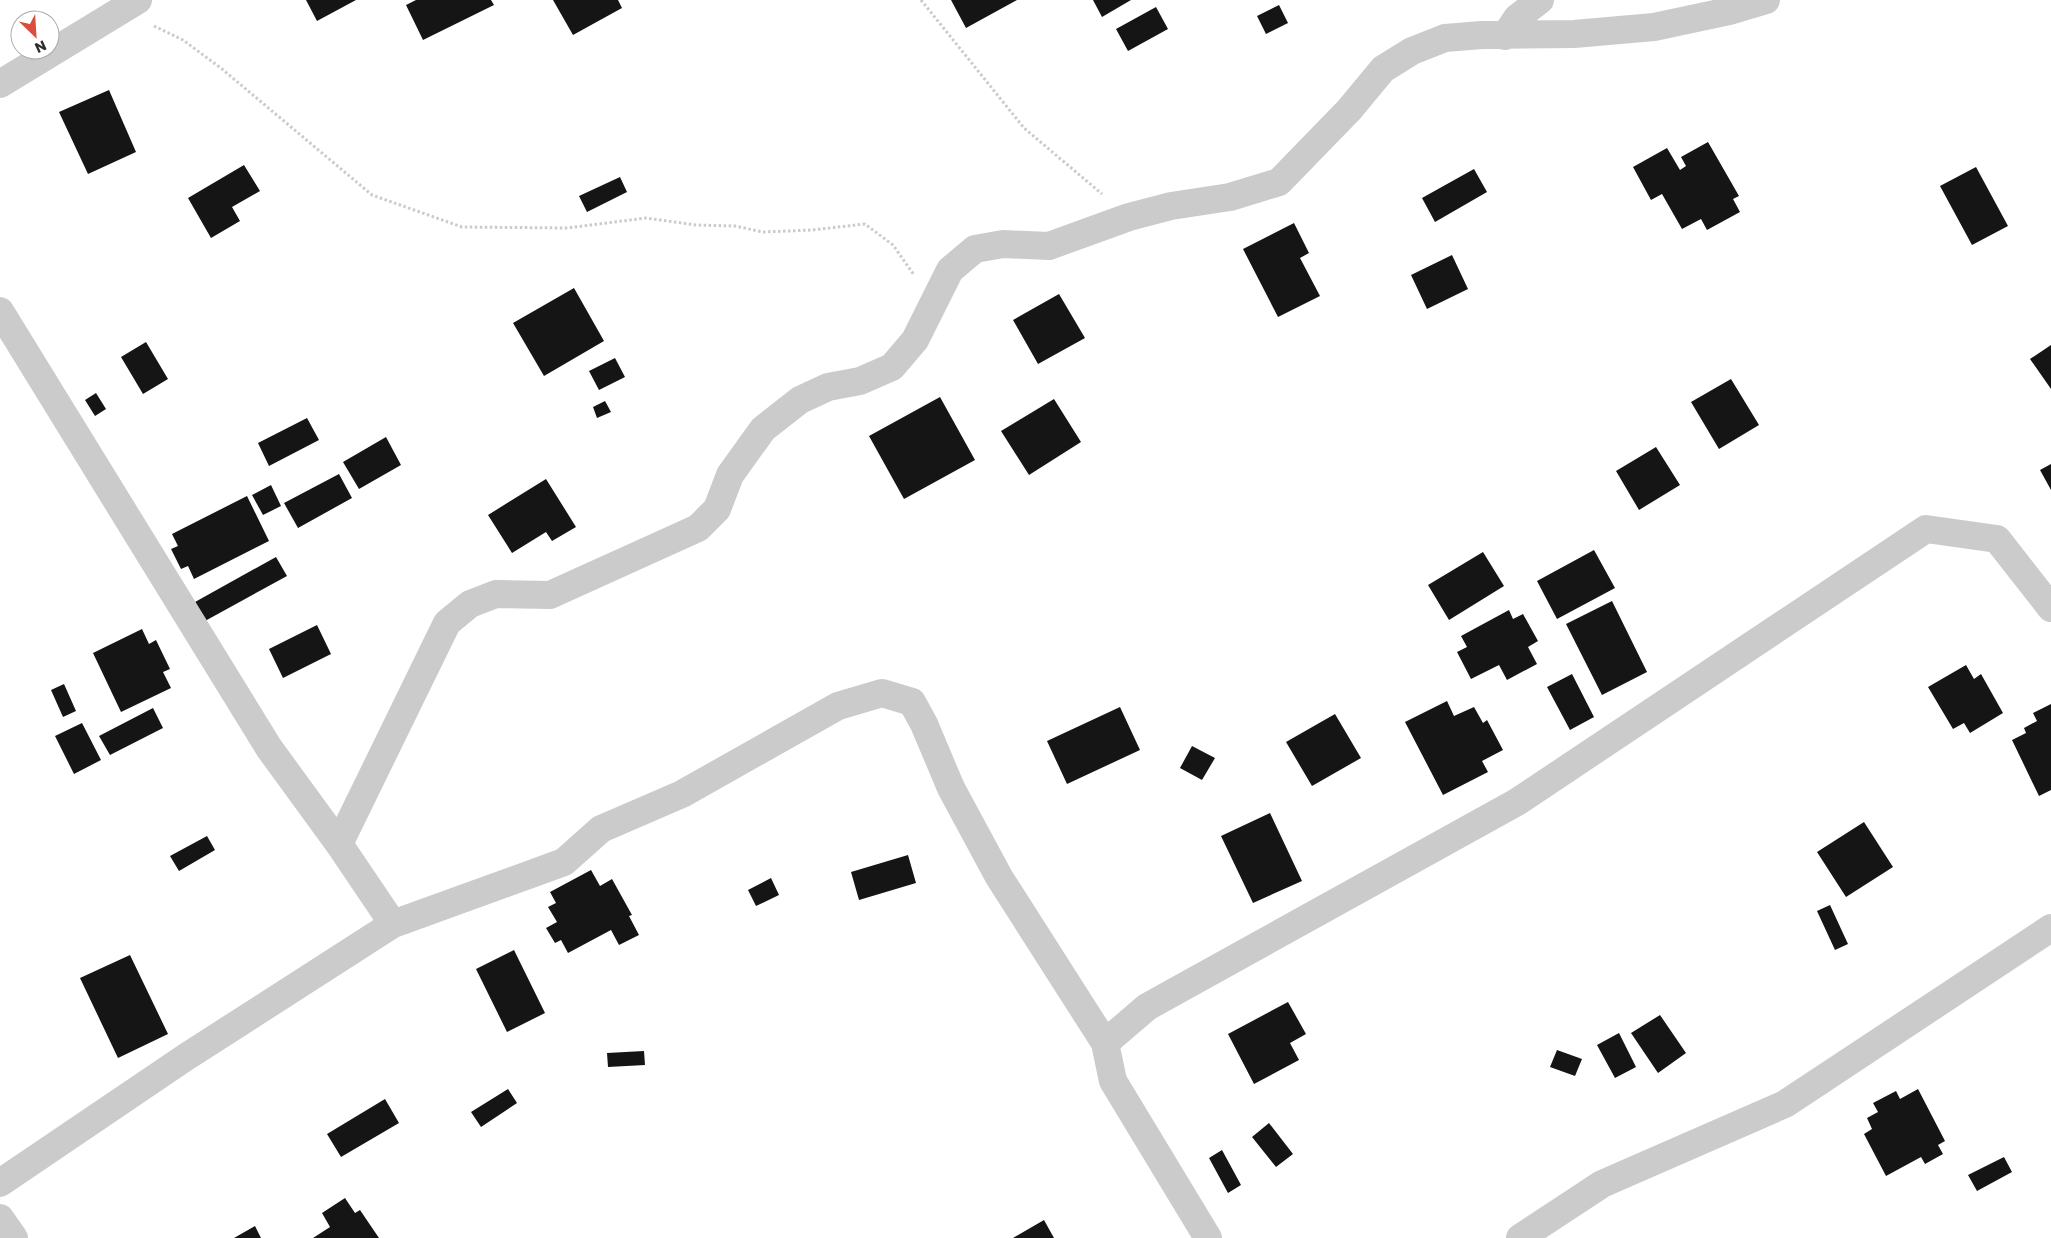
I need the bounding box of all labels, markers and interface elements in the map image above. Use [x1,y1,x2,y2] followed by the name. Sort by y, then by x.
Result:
[10,10,60,60] north arrow
[31,35,49,58] text: N

